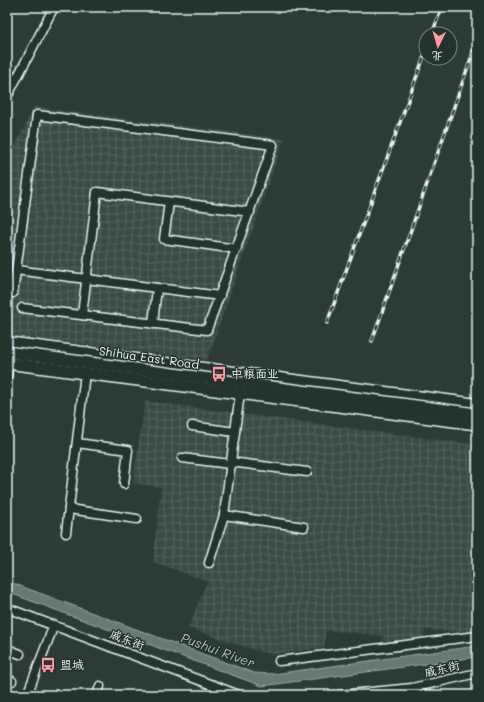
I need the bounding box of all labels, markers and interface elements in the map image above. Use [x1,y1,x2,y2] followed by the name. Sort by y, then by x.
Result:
[418,26,458,66] north arrow
[431,49,443,64] text: 北
[98,342,201,372] street label: Shihua East Road
[210,365,228,383] bus stop icon: 中粮面业
[231,365,279,381] place label: 中粮面业
[108,625,147,653] street label: 戚东街
[179,628,258,671] water label: Pushui River
[39,656,57,674] bus stop icon: 盟城
[60,656,84,672] place label: 盟城
[422,656,461,680] street label: 戚东街

